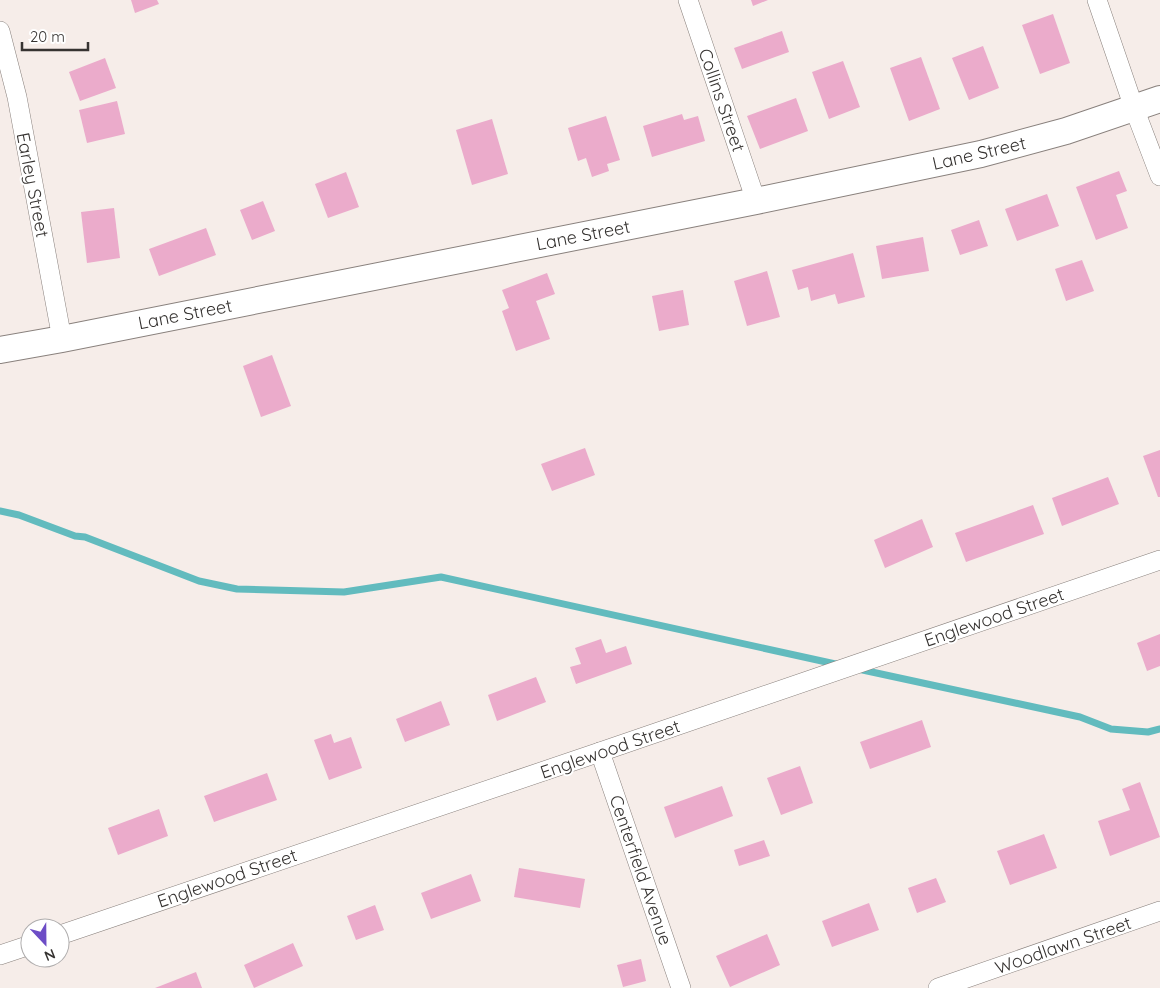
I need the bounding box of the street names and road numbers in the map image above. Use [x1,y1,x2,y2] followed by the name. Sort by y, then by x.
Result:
[694,45,750,155] street label: Collins Street
[12,131,54,239] street label: Earley Street
[930,131,1028,175] street label: Lane Street
[534,215,632,255] street label: Lane Street
[136,294,234,334] street label: Lane Street
[921,582,1067,652] street label: Englewood Street
[537,714,683,784] street label: Englewood Street
[605,792,677,948] street label: Centerfield Avenue
[154,843,300,913] street label: Englewood Street
[992,911,1134,979] street label: Woodlawn Street

